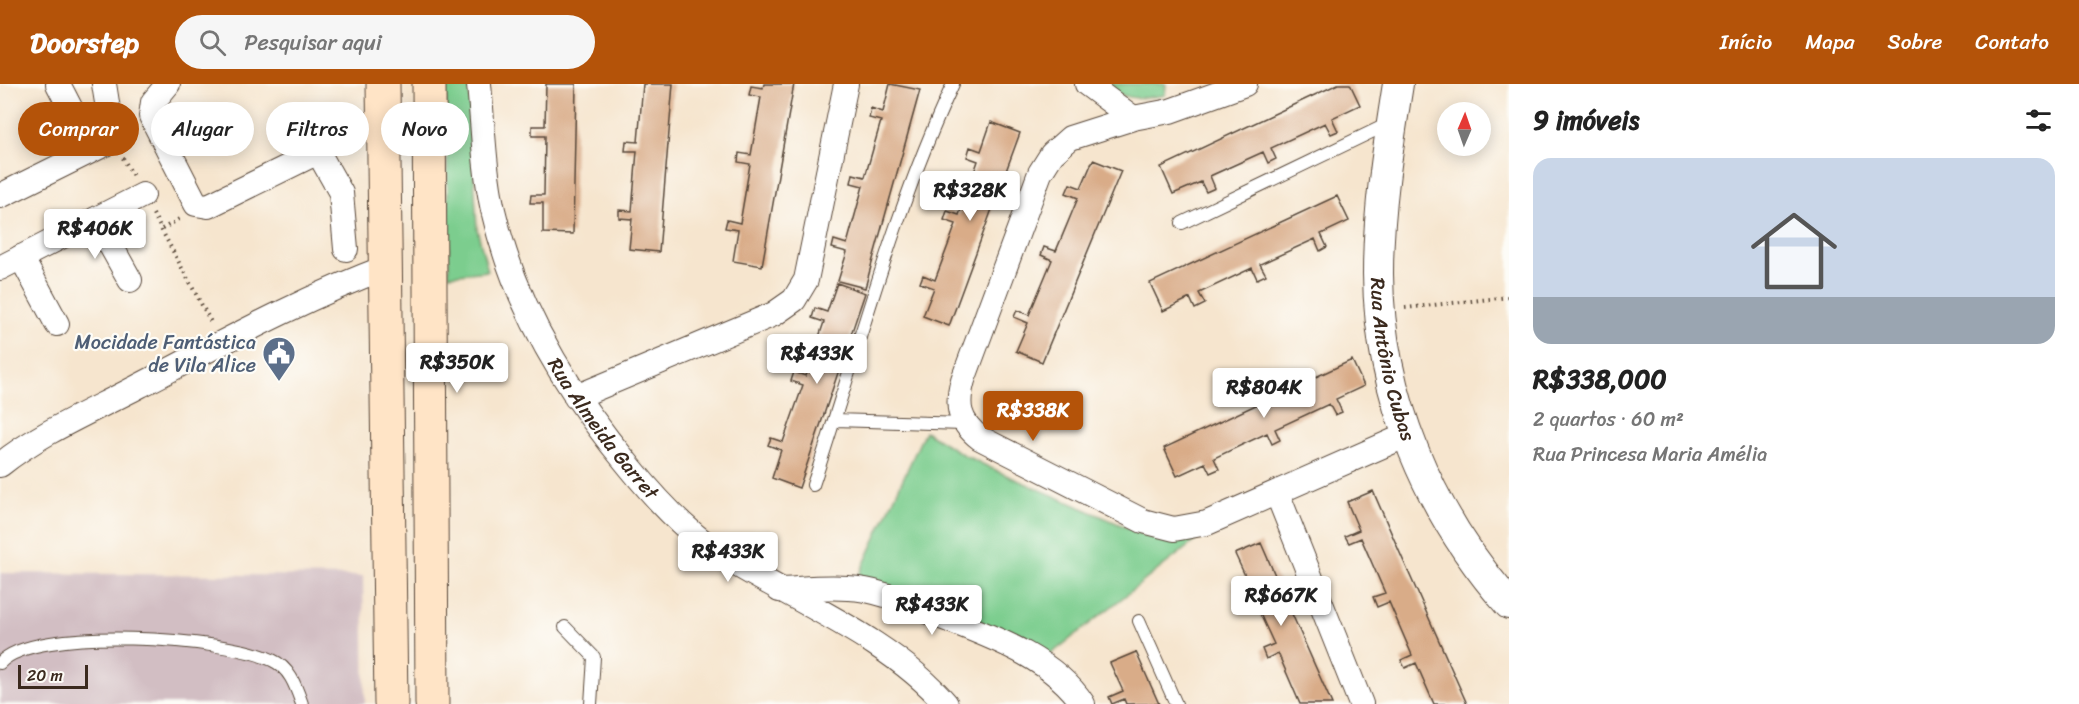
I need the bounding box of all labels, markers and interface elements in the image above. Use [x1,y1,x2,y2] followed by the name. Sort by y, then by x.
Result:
[175,15,595,69] search box
[30,18,139,67] text: Doorstep
[244,23,382,62] text: Pesquisar aqui
[1720,23,1772,61] text: Início
[1805,23,1855,61] text: Mapa
[1888,23,1942,61] text: Sobre
[1975,23,2049,61] text: Contato
[196,26,229,59] icon: search
[1533,97,1639,143] text: 9 imóveis
[18,102,139,156] chip: Comprar
[151,102,254,156] chip: Alugar
[266,102,369,156] chip: Filtros
[381,102,469,156] chip: Novo
[1437,102,1491,156] north arrow
[1437,102,1491,156] map controls
[2022,104,2055,137] icon: filters
[921,171,1019,222] pin: R$328K
[934,173,1006,208] text: R$328K
[1740,197,1848,305] icon: home
[46,209,144,260] pin: R$406K
[58,211,132,246] text: R$406K
[1361,277,1426,447] street label: Rua Antônio Cubas
[74,325,256,383] place label: Mocidade Fantástica de Vila Alice
[768,334,866,385] pin: R$433K
[261,335,297,382] public building icon: Mocidade Fantástica de Vila Alice
[781,336,853,371] text: R$433K
[408,343,506,394] pin: R$350K
[420,345,494,380] text: R$350K
[538,351,669,509] street label: Rua Almeida Garret
[1533,356,1667,402] text: R$338,000
[1215,368,1313,419] pin: R$804K
[1227,370,1301,405] text: R$804K
[984,391,1082,442] pin: R$338K
[997,393,1069,428] text: R$338K
[1533,402,1684,437] text: 2 quartos · 60 m²
[1533,437,1767,472] text: Rua Princesa Maria Amélia
[679,532,777,583] pin: R$433K
[692,534,764,569] text: R$433K
[1232,576,1330,627] pin: R$667K
[1245,578,1317,613] text: R$667K
[883,585,981,636] pin: R$433K
[896,587,968,622] text: R$433K
[27,661,63,690] text: 20 m
[18,662,88,690] scale bar

